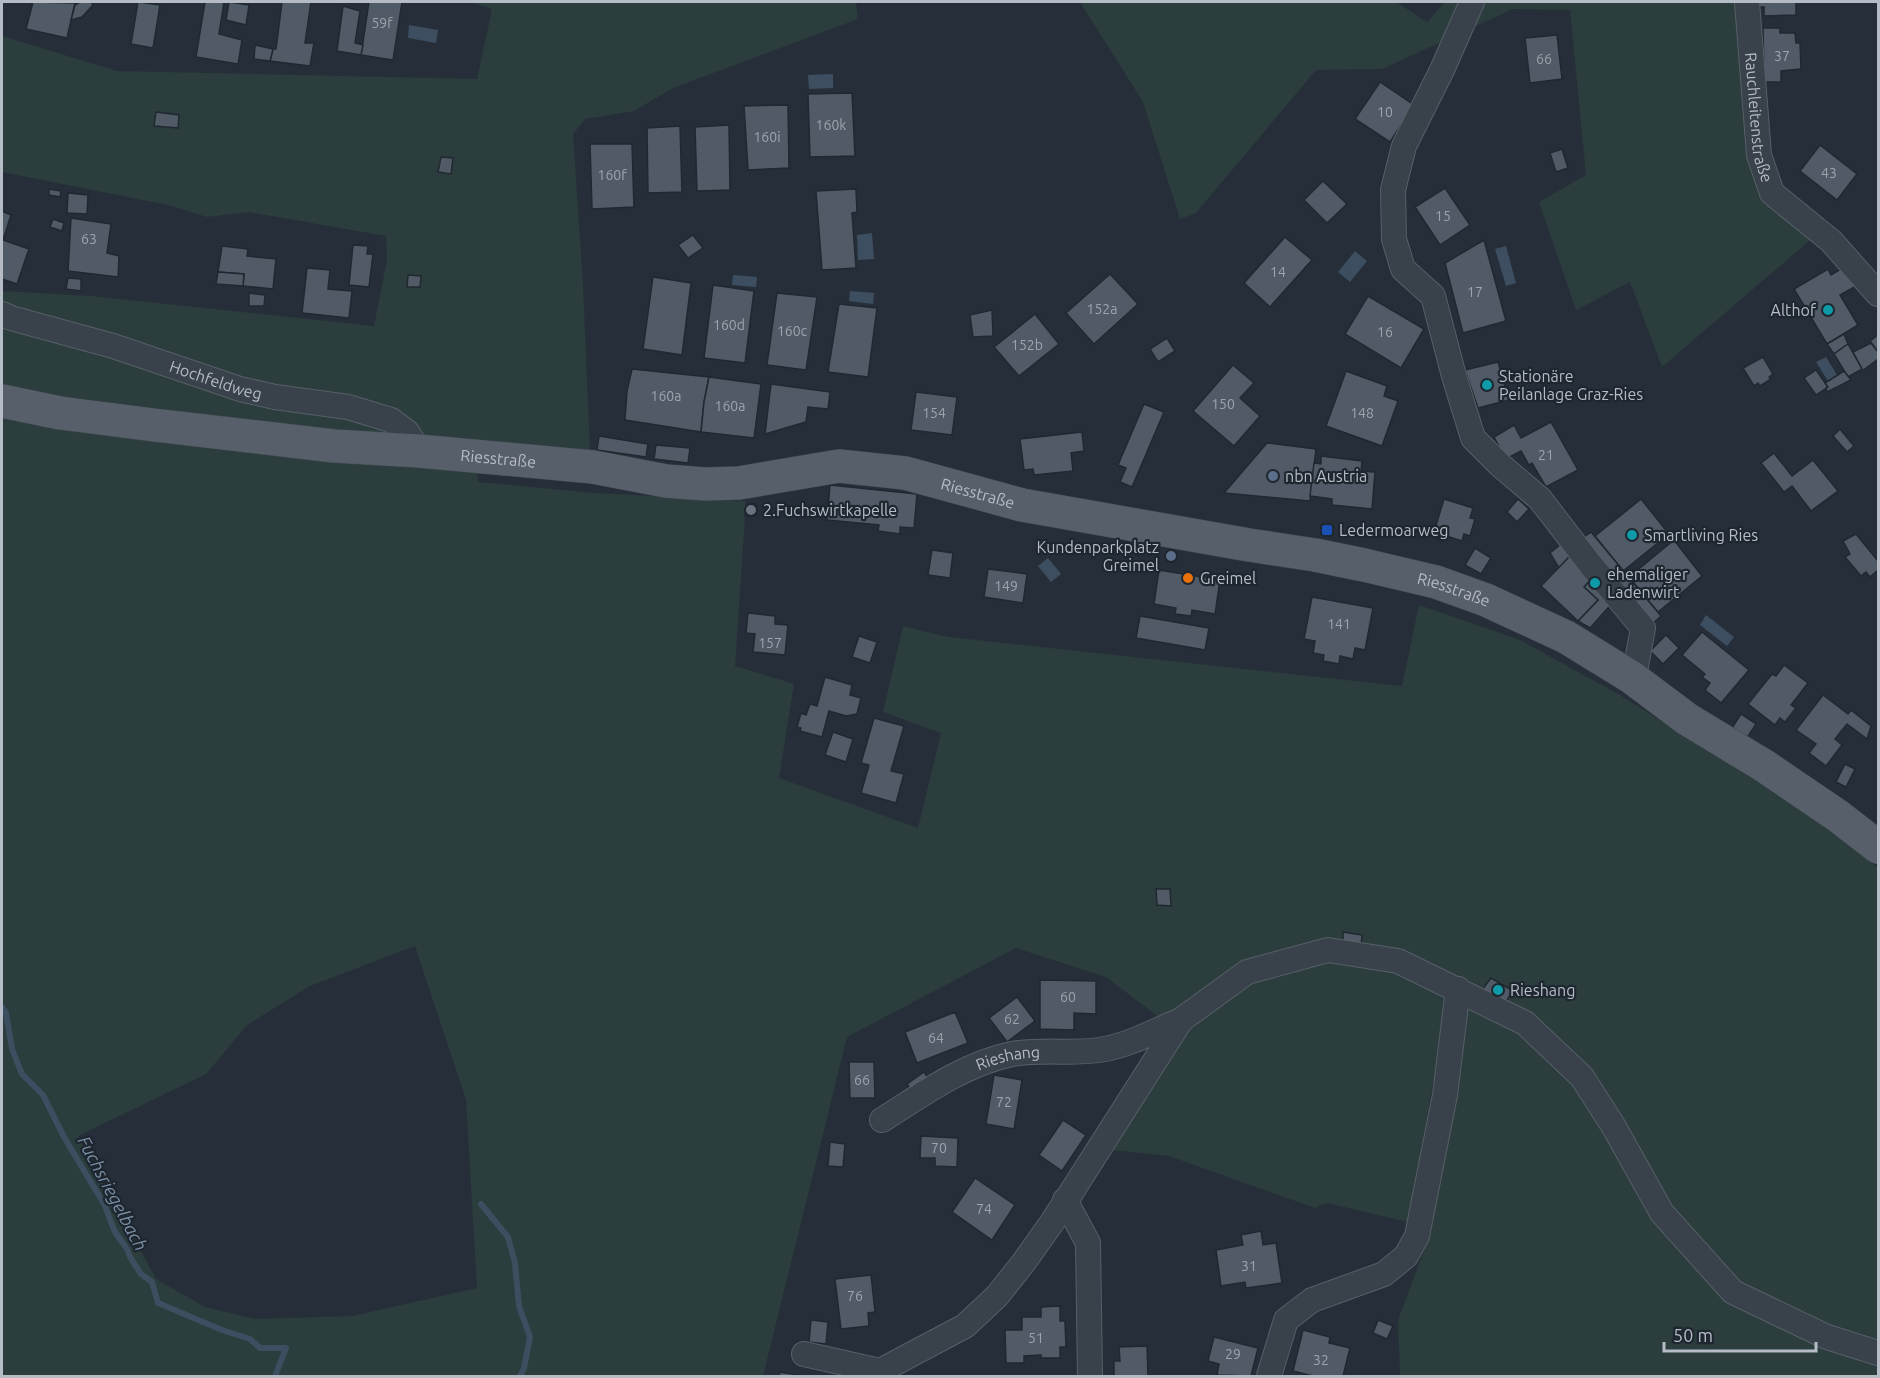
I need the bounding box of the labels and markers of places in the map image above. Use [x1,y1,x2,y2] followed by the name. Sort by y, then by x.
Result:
[1771,301,1817,319] place label: Althof
[1821,303,1835,317] marker: Althof
[1499,367,1643,403] place label: Stationäre Peilanlage Graz-Ries
[1480,378,1494,392] marker: Stationäre Peilanlage Graz-Ries
[1285,467,1367,485] place label: nbn Austria
[1266,469,1280,483] marker: nbn Austria
[763,501,897,519] place label: 2.Fuchswirtkapelle
[744,503,758,517] marker: 2.Fuchswirtkapelle
[1339,521,1448,539] place label: Ledermoarweg
[1320,523,1334,537] marker: Ledermoarweg
[1644,526,1758,544] place label: Smartliving Ries
[1625,528,1639,542] marker: Smartliving Ries
[1037,538,1159,574] place label: Kundenparkplatz Greimel
[1164,549,1178,563] marker: Kundenparkplatz Greimel
[1607,565,1688,601] place label: ehemaliger Ladenwirt
[1200,569,1256,587] place label: Greimel
[1181,571,1195,585] marker: Greimel
[1588,576,1602,590] marker: ehemaliger Ladenwirt
[1510,981,1575,999] place label: Rieshang
[1491,983,1505,997] marker: Rieshang

